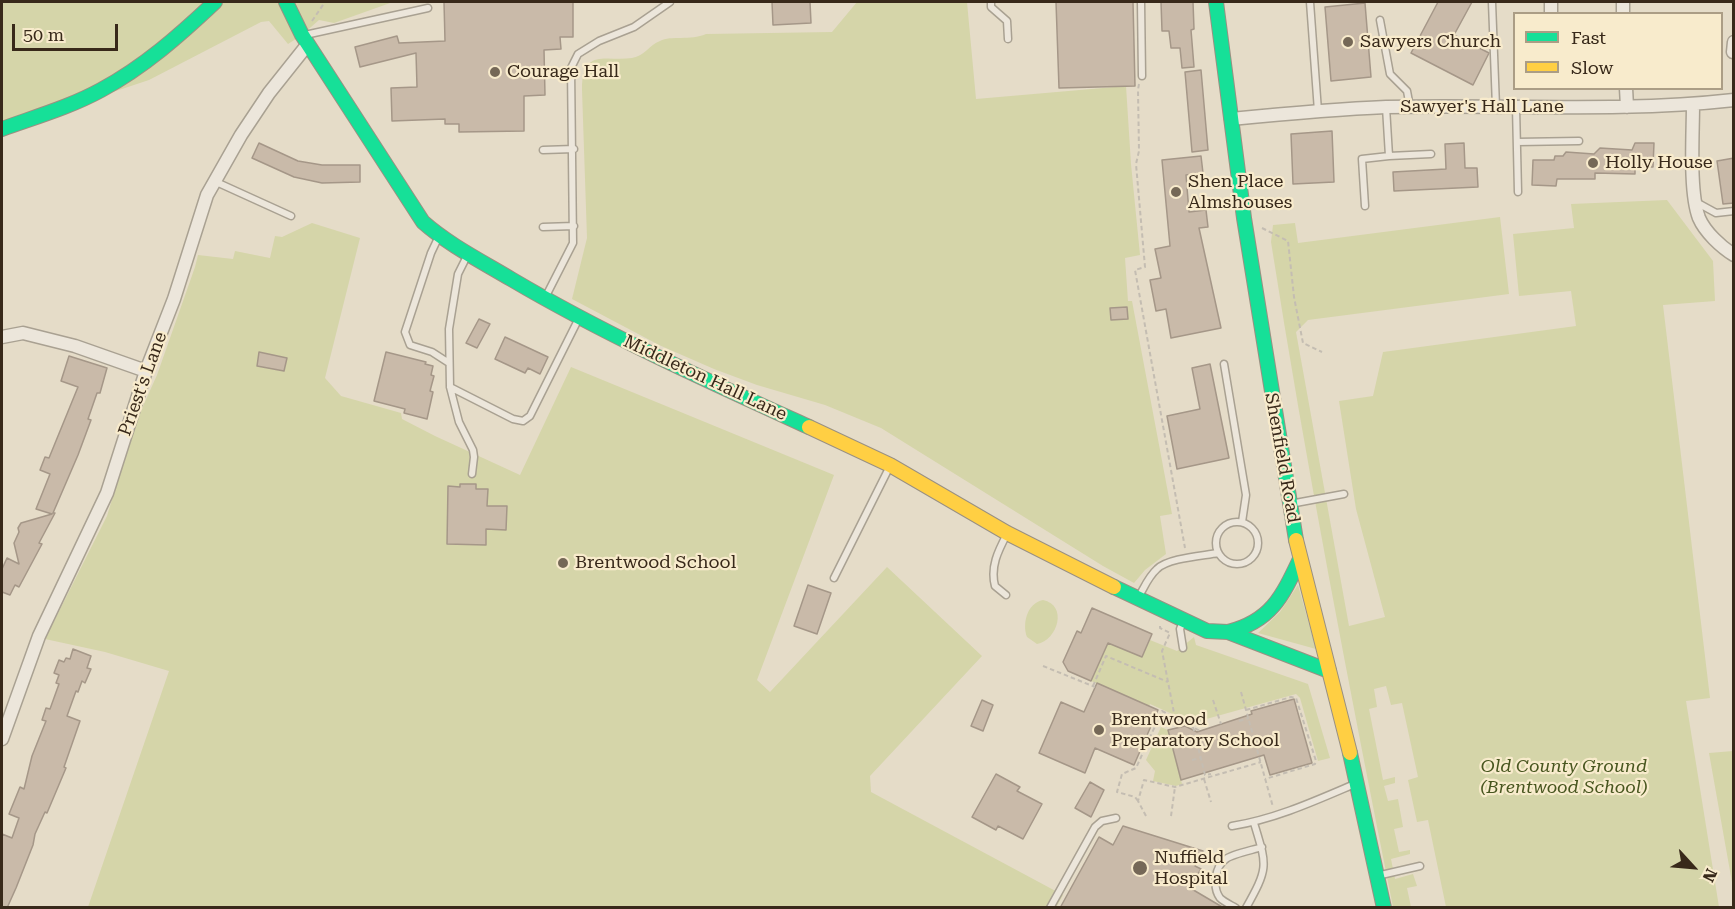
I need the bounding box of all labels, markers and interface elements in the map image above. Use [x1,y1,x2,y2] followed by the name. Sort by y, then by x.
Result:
[15,12,122,50] scale bar
[1513,12,1723,90] legend
[23,24,64,45] text: 50 m
[1571,27,1606,48] text: Fast
[1360,31,1501,53] place label: Sawyers Church
[1341,35,1355,49] marker: Sawyers Church
[1571,57,1613,78] text: Slow
[507,61,619,83] place label: Courage Hall
[488,65,502,79] marker: Courage Hall
[1400,96,1564,118] street label: Sawyer's Hall Lane
[1605,152,1713,174] place label: Holly House
[1586,156,1600,170] marker: Holly House
[1188,171,1292,213] place label: Shen Place Almshouses
[1169,185,1183,199] marker: Shen Place Almshouses
[114,329,172,439] street label: Priest's Lane
[620,331,790,425] street label: Middleton Hall Lane
[1260,391,1304,525] street label: Shenfield Road
[575,552,736,574] place label: Brentwood School
[556,556,570,570] marker: Brentwood School
[1111,709,1279,752] place label: Brentwood Preparatory School
[1092,723,1106,737] marker: Brentwood Preparatory School
[1480,756,1648,798] park label: Old County Ground (Brentwood School)
[1663,837,1723,897] north arrow
[1154,847,1228,890] place label: Nuffield Hospital
[1131,859,1149,877] marker: Nuffield Hospital
[1698,865,1721,885] text: N

